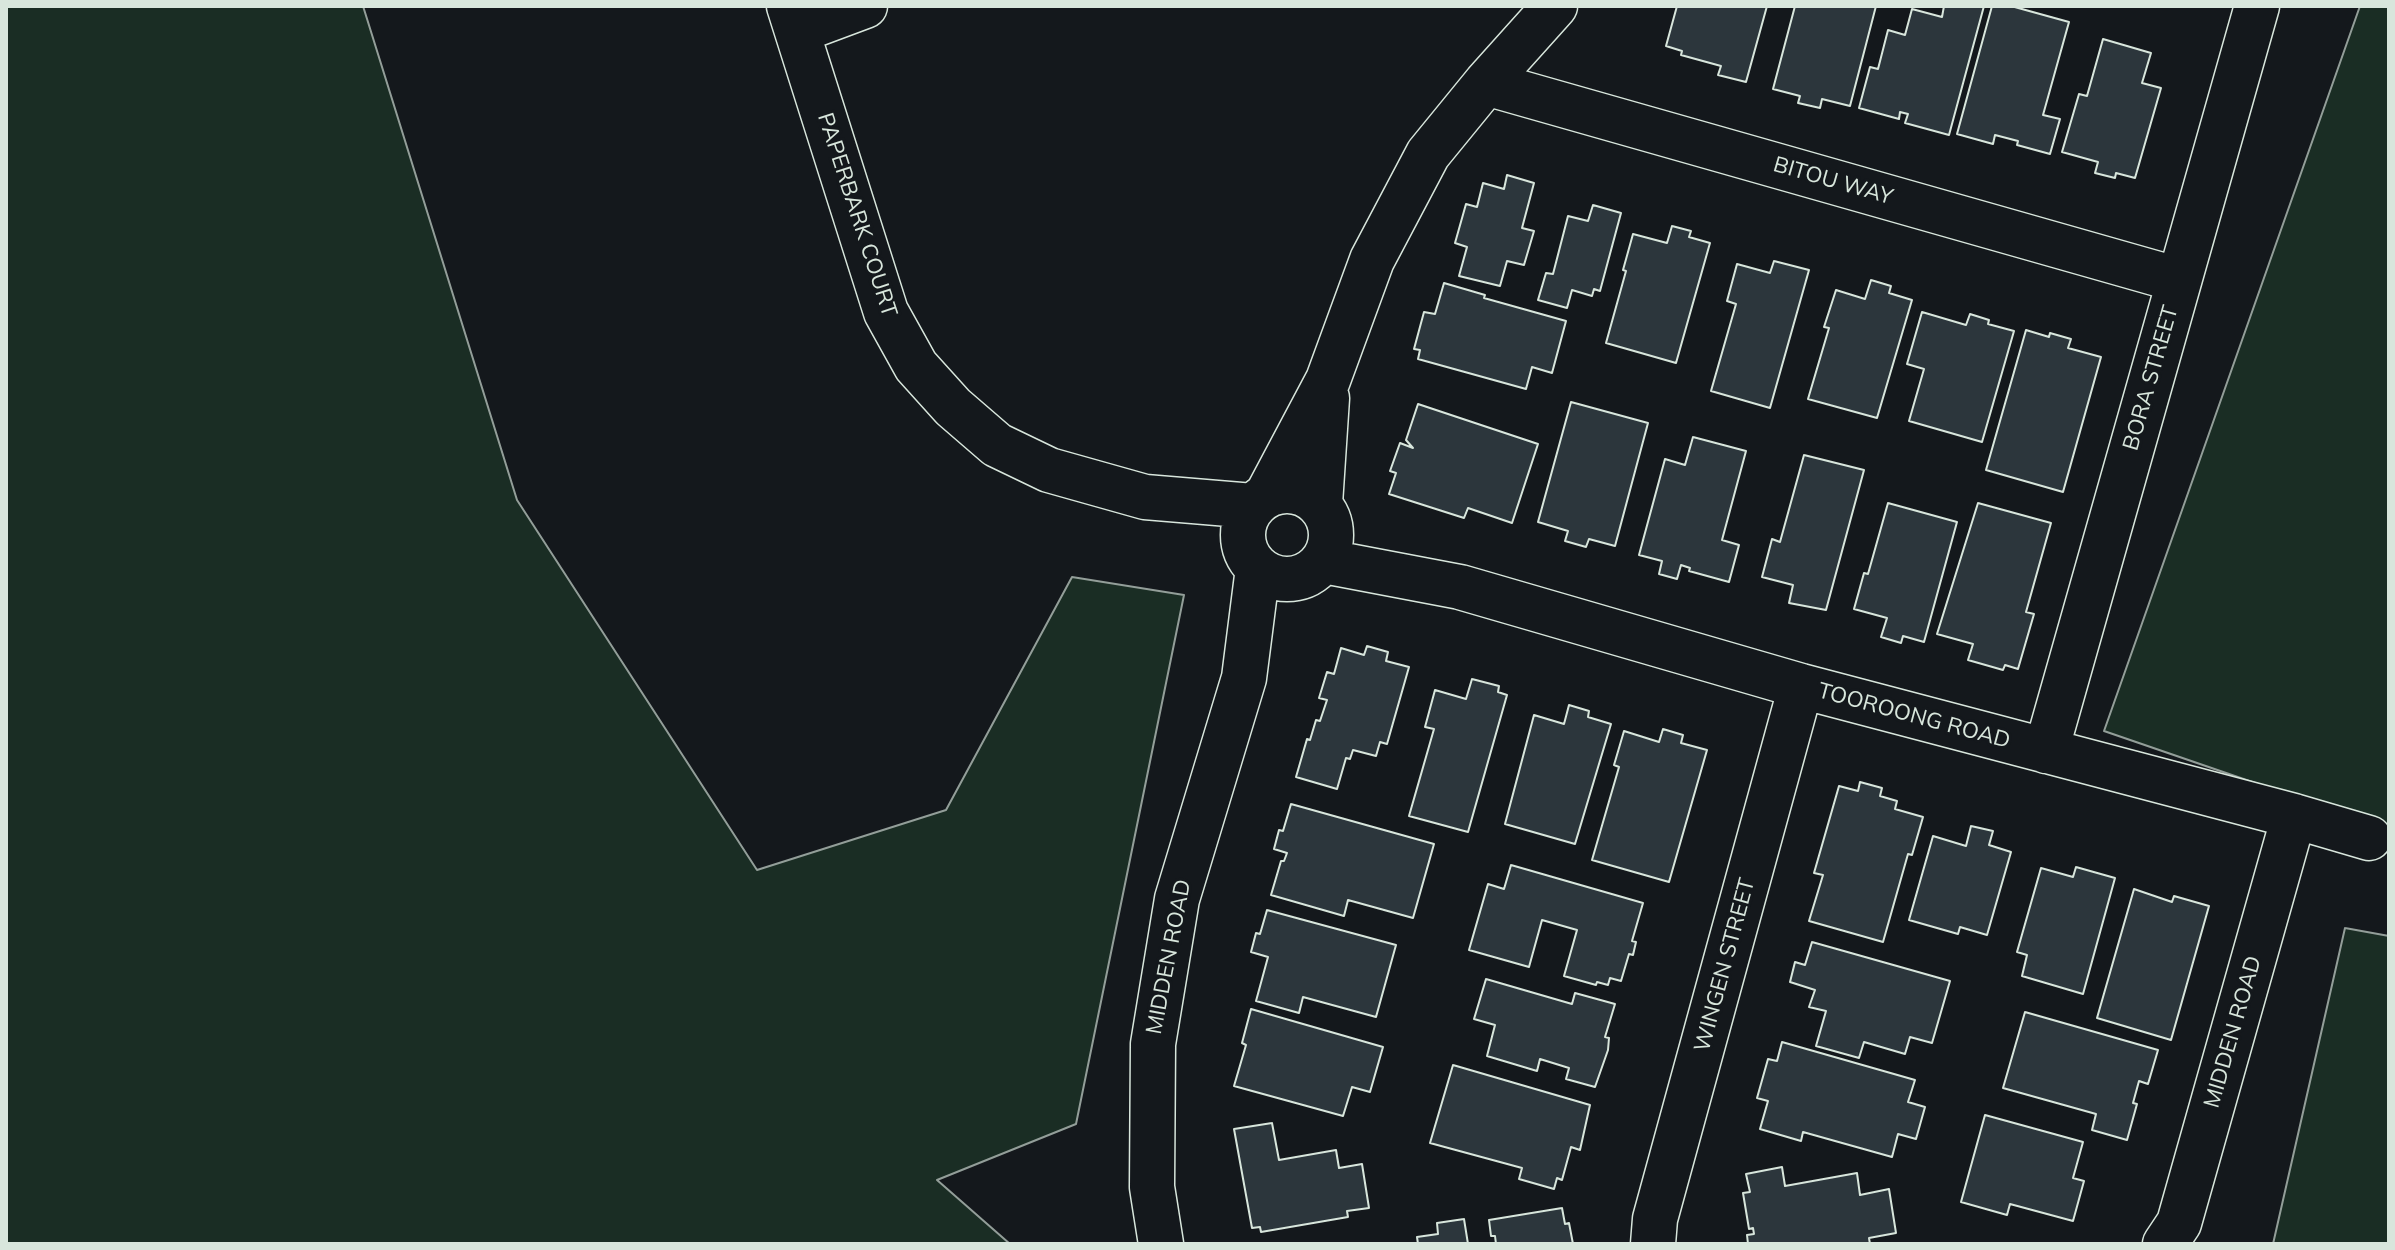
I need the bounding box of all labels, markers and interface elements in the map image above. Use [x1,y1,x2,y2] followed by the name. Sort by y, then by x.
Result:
[812,110,902,320] street label: PAPERBARK COURT
[1770,151,1896,211] street label: BITOU WAY
[2118,302,2184,454] street label: BORA STREET
[1815,678,2013,754] street label: TOOROONG ROAD
[1689,875,1761,1055] street label: WINGEN STREET
[1141,877,1197,1037] street label: MIDDEN ROAD
[2199,953,2267,1111] street label: MIDDEN ROAD

